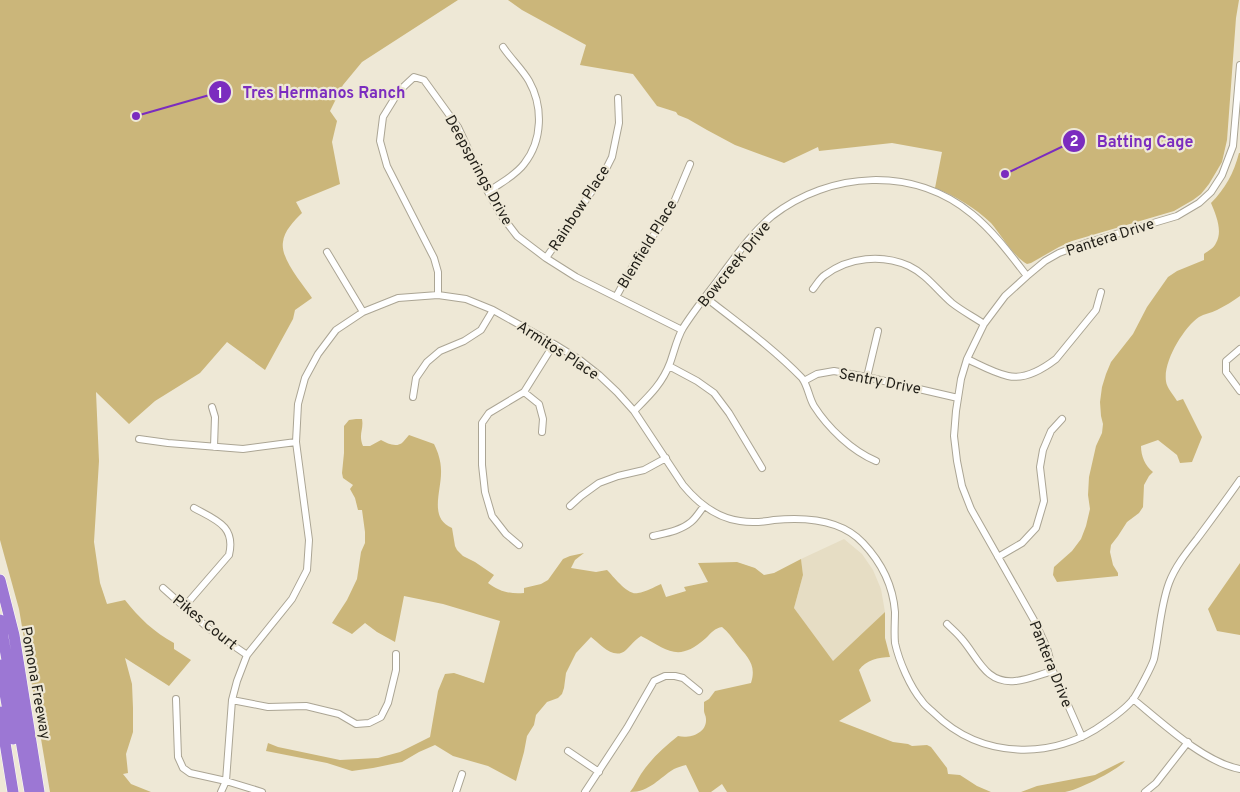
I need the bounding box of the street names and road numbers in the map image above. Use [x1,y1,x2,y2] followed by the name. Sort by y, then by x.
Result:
[440,112,516,229] street label: Deepsprings Drive
[546,162,615,255] street label: Rainbow Place
[614,197,682,293] street label: Blenfield Place
[1064,215,1157,262] street label: Pantera Drive
[695,218,776,312] street label: Bowcreek Drive
[513,318,602,385] street label: Armitos Place
[837,365,922,400] street label: Sentry Drive
[168,591,240,655] street label: Pikes Court
[1024,618,1076,711] street label: Pantera Drive
[15,625,54,741] street label: Pomona Freeway

